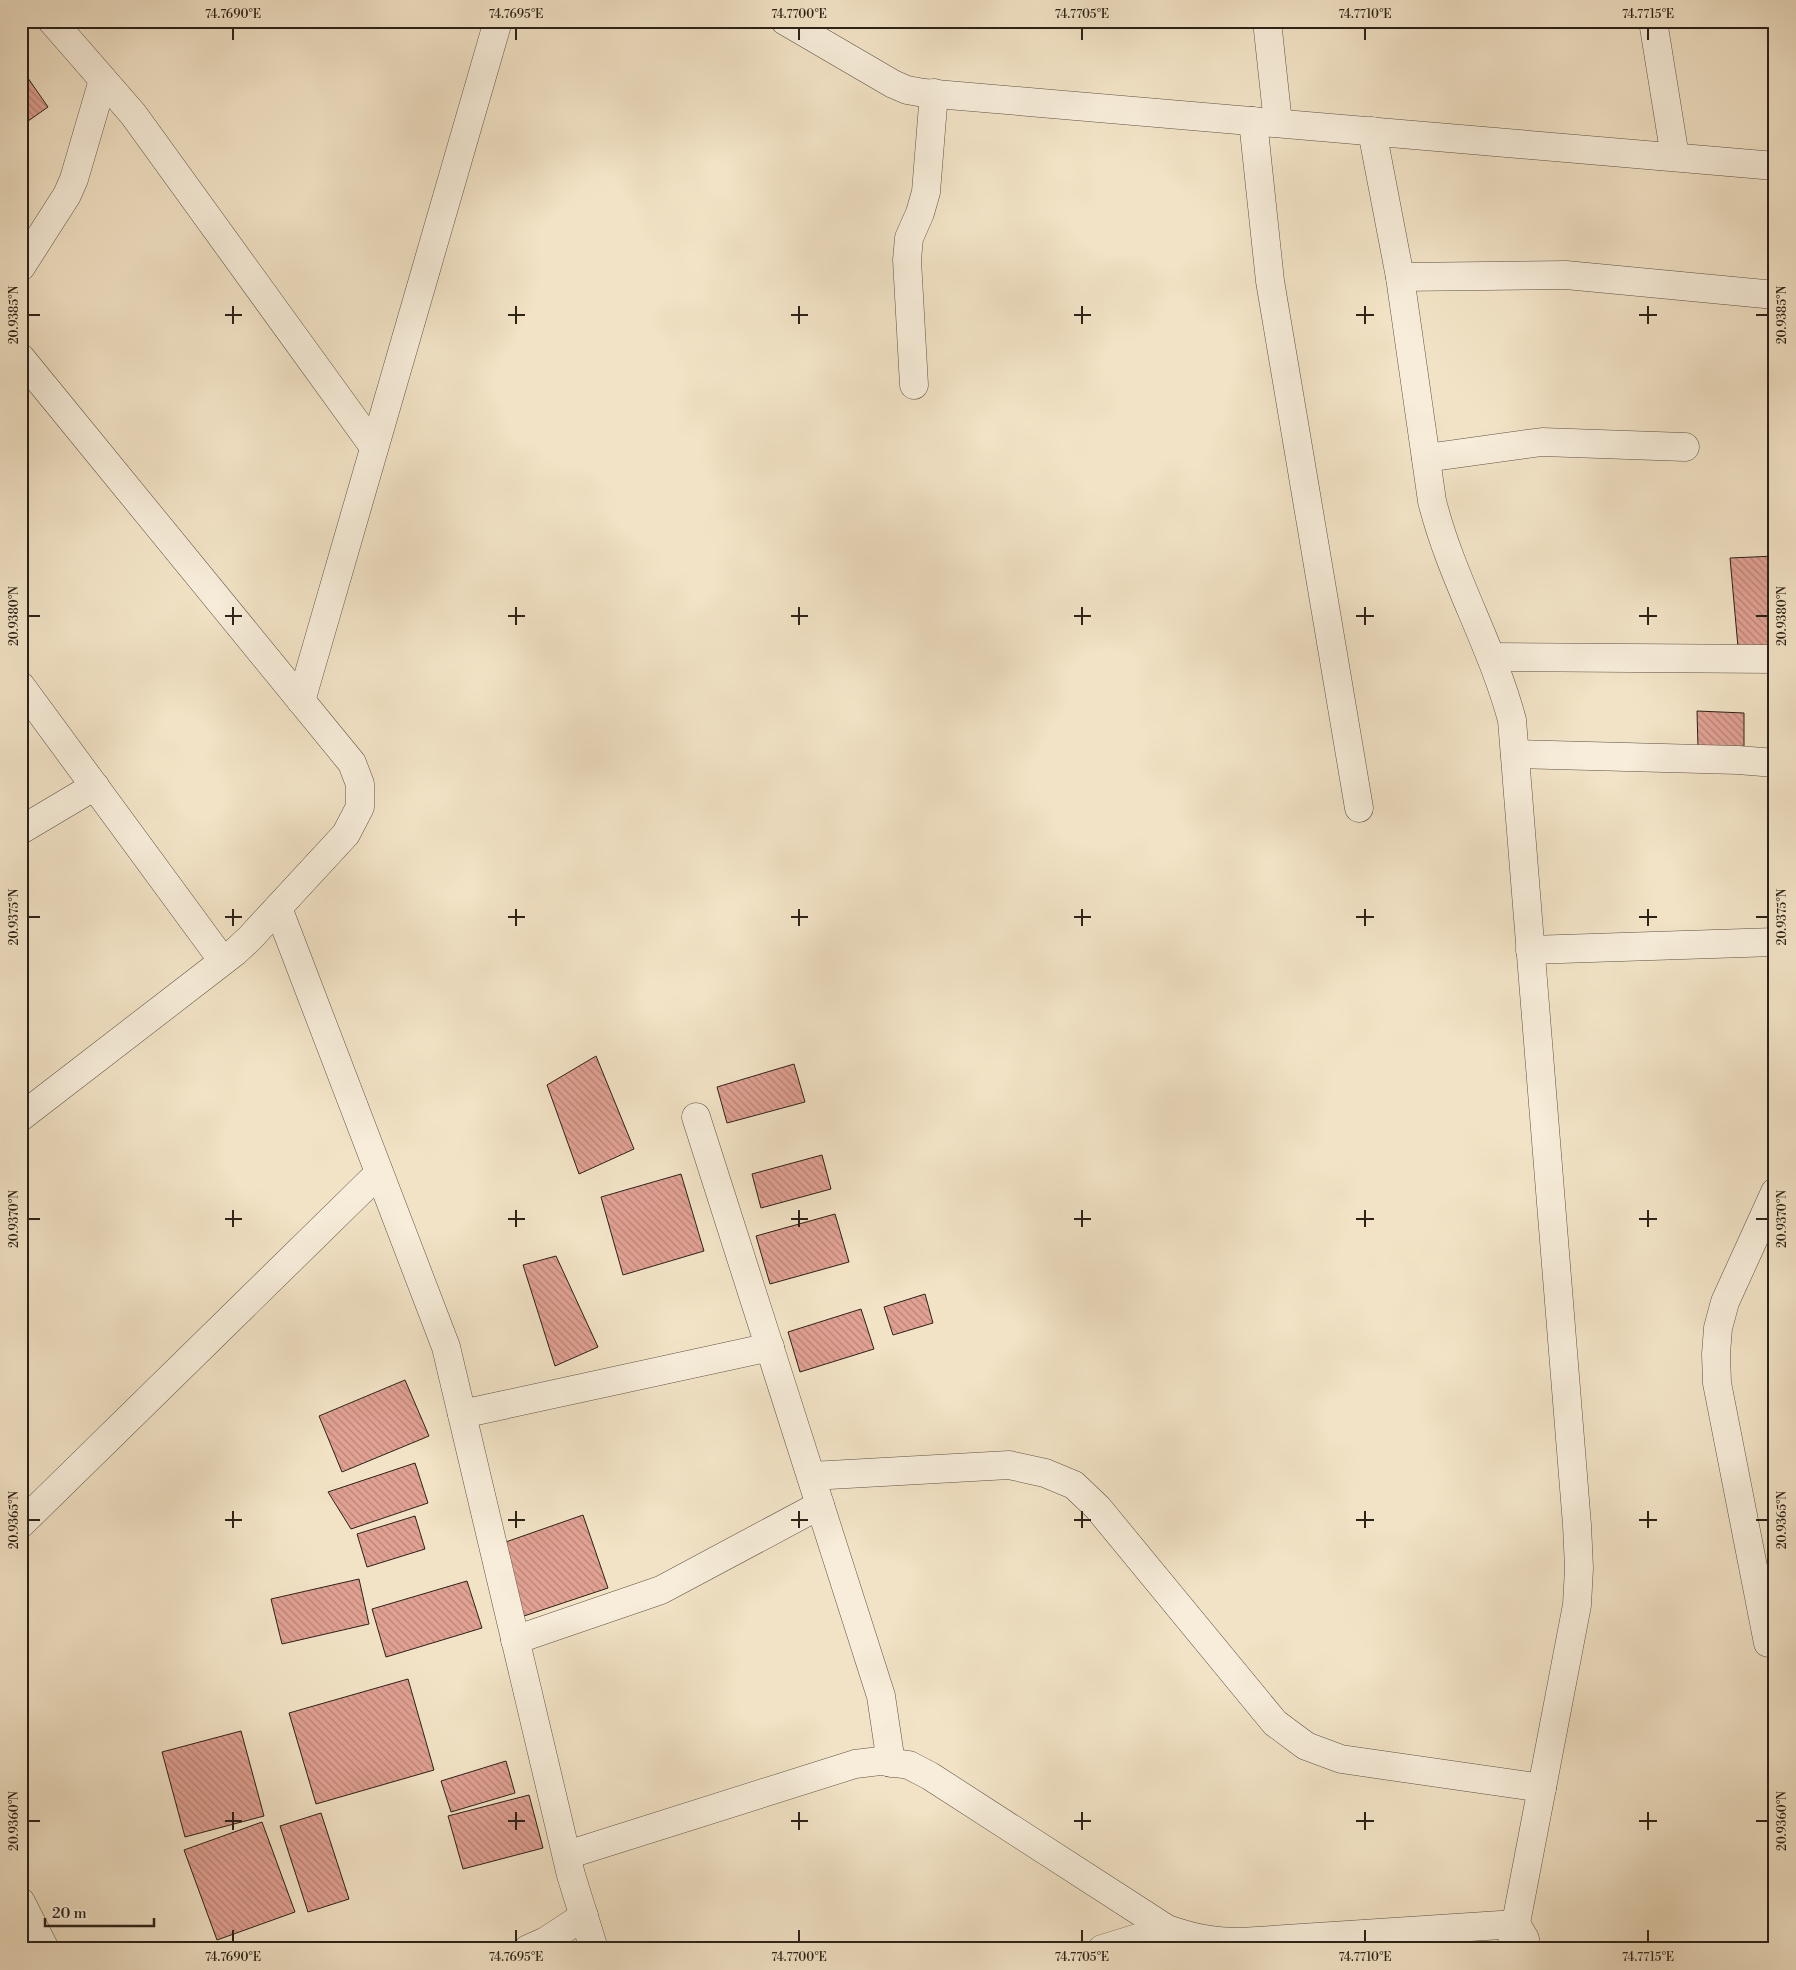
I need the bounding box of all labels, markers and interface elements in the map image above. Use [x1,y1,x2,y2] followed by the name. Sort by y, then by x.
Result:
[205,7,261,22] text: 74.7690°E
[489,7,543,22] text: 74.7695°E
[771,7,827,22] text: 74.7700°E
[1055,7,1109,22] text: 74.7705°E
[1338,7,1392,22] text: 74.7710°E
[1622,7,1674,22] text: 74.7715°E
[7,286,22,344] text: 20.9385°N
[1775,286,1790,344] text: 20.9385°N
[7,586,22,646] text: 20.9380°N
[1775,586,1790,646] text: 20.9380°N
[7,888,22,945] text: 20.9375°N
[1775,888,1790,945] text: 20.9375°N
[7,1190,22,1248] text: 20.9370°N
[1775,1190,1790,1248] text: 20.9370°N
[7,1491,22,1549] text: 20.9365°N
[1775,1491,1790,1549] text: 20.9365°N
[7,1791,22,1851] text: 20.9360°N
[1775,1791,1790,1851] text: 20.9360°N
[45,1895,154,1927] scale bar
[52,1904,87,1923] text: 20 m
[205,1950,261,1965] text: 74.7690°E
[489,1950,543,1965] text: 74.7695°E
[771,1950,827,1965] text: 74.7700°E
[1055,1950,1109,1965] text: 74.7705°E
[1338,1950,1392,1965] text: 74.7710°E
[1622,1950,1674,1965] text: 74.7715°E

